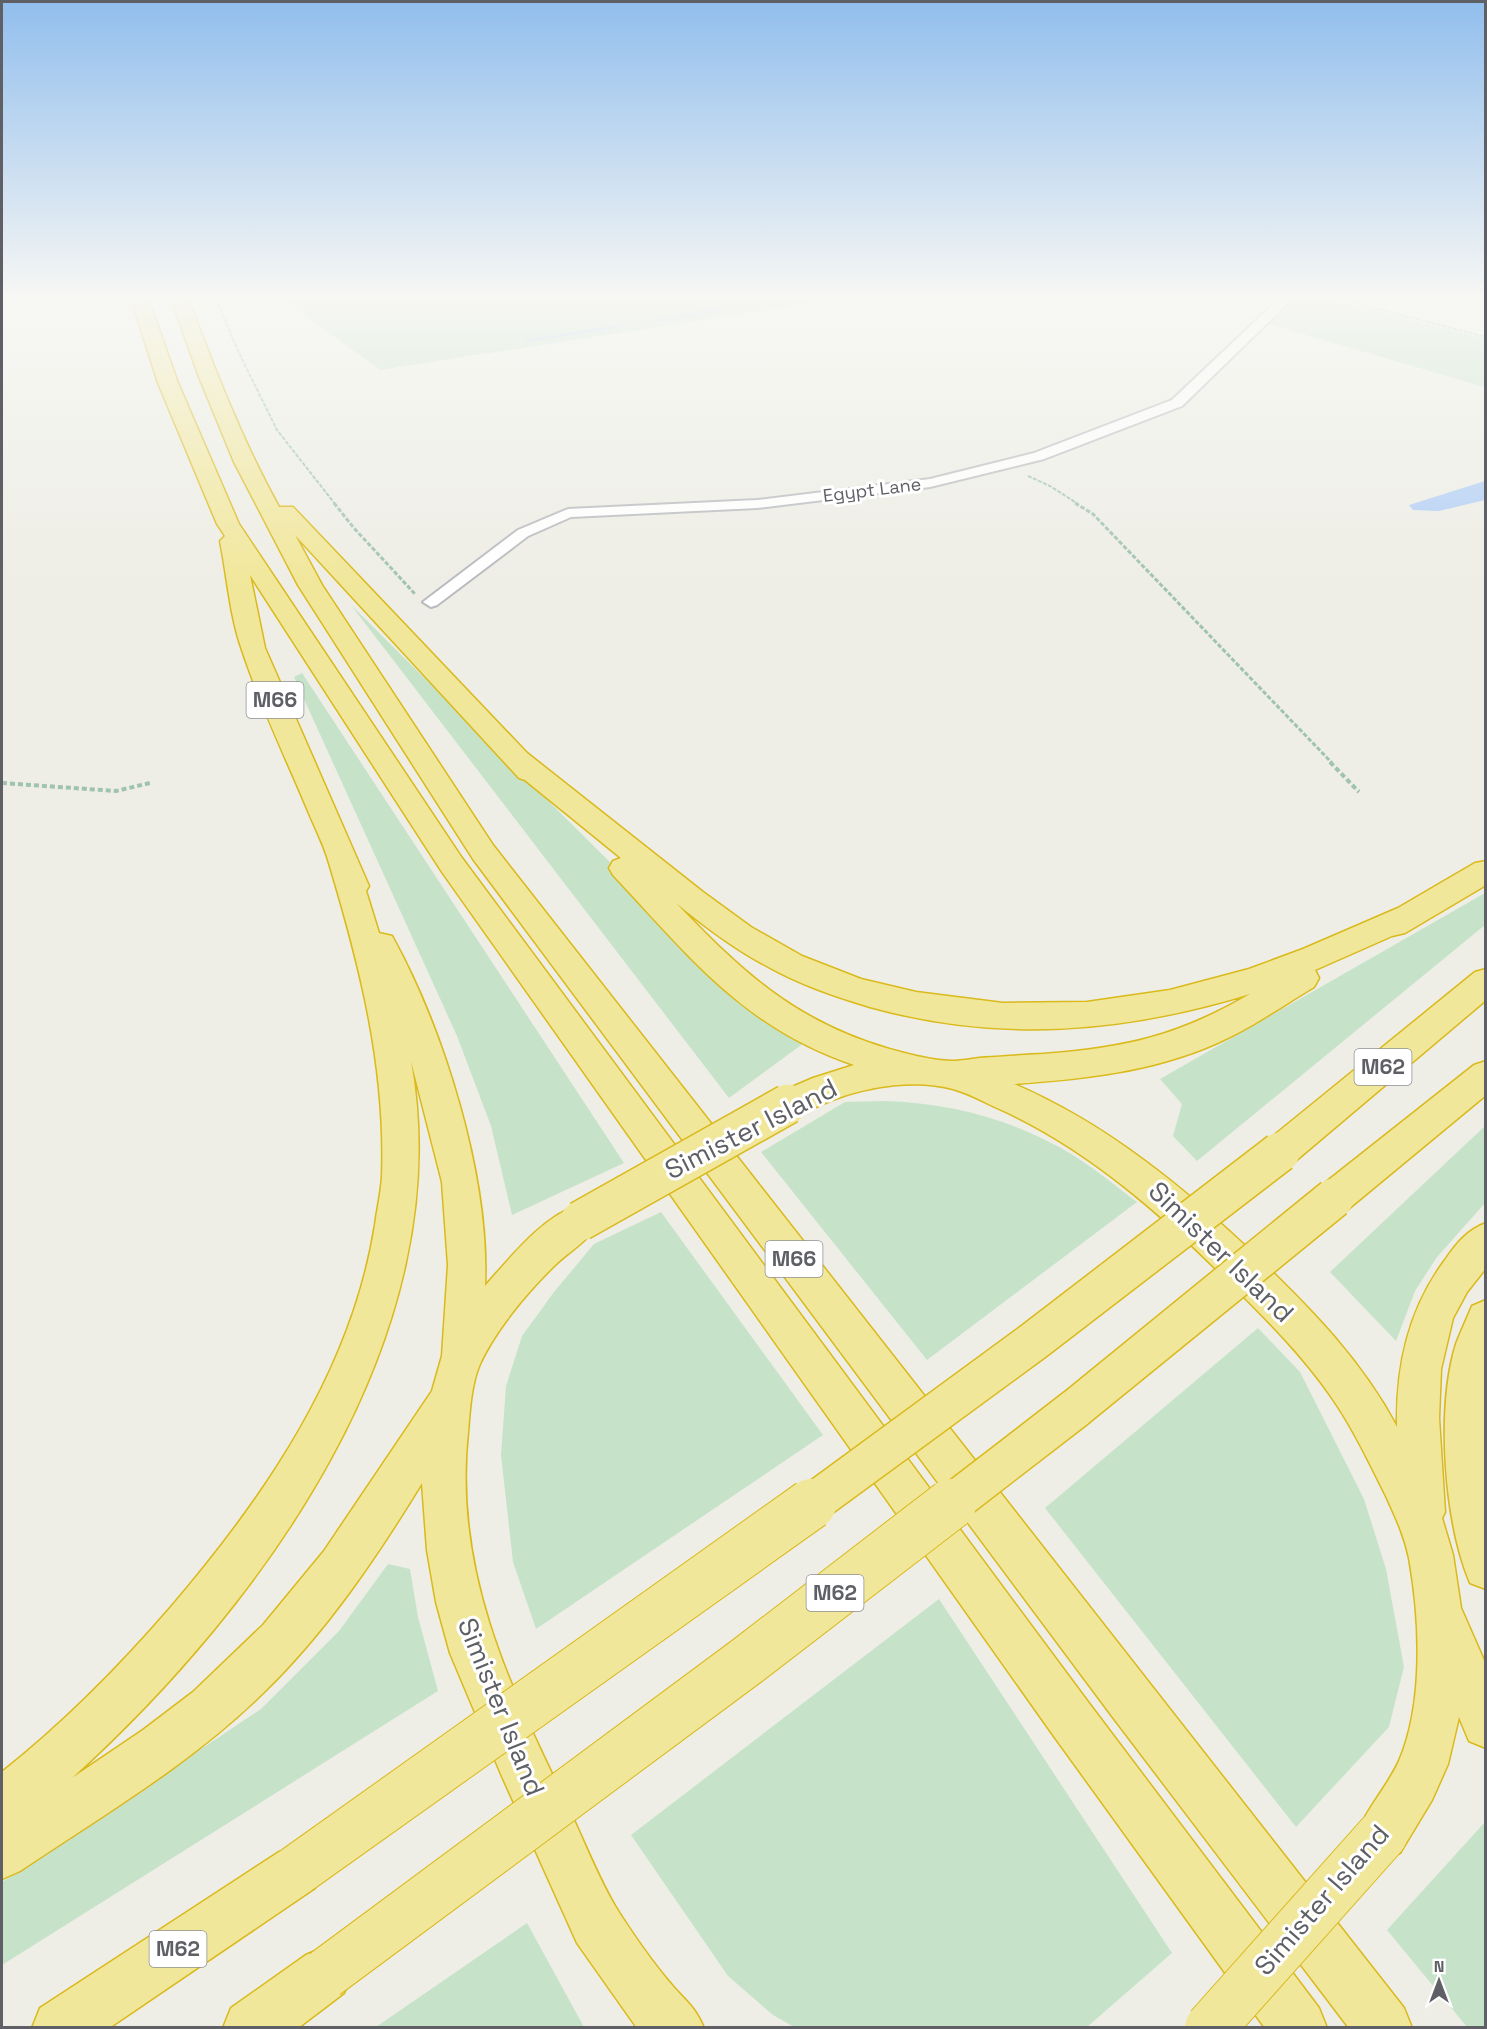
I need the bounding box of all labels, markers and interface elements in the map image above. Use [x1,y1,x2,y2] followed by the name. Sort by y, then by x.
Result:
[822,472,922,507] street label: Egypt Lane
[246,682,304,718] road number: M66
[1354,1049,1412,1085] road number: M62
[659,1070,843,1187] street label: Simister Island
[1141,1173,1301,1330] street label: Simister Island
[766,1241,822,1277] road number: M66
[806,1575,864,1611] road number: M62
[450,1613,553,1801] street label: Simister Island
[1246,1817,1397,1982] street label: Simister Island
[150,1931,207,1967] road number: M62
[1409,1951,1469,2011] north arrow
[1434,1956,1444,1977] text: N

